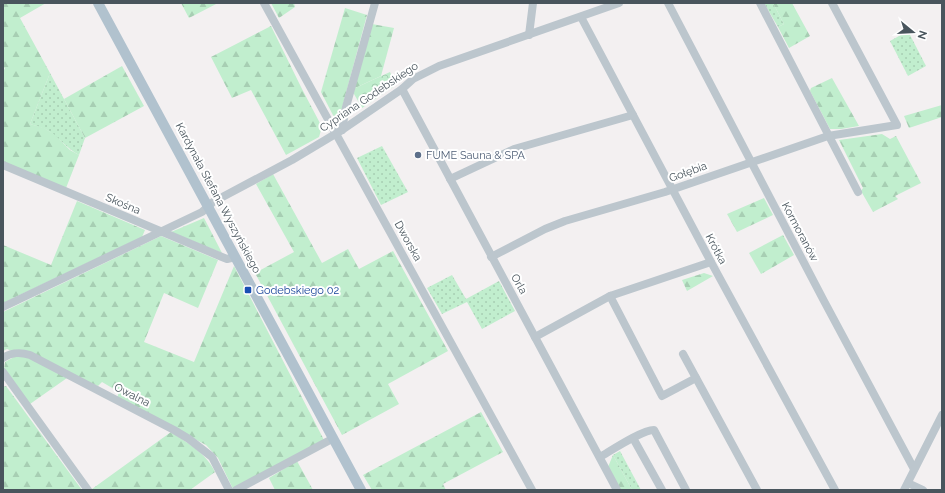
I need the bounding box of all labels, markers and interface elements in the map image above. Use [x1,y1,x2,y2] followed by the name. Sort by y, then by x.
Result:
[893,12,933,52] north arrow
[915,29,930,41] text: N
[317,59,421,135] street label: Cypriana Godebskiego
[173,120,264,276] street label: Kardynała Stefana Wyszyńskiego
[426,149,525,162] place label: FUME Sauna & SPA
[413,150,423,160] marker: FUME Sauna & SPA
[667,159,709,185] street label: Gołębia
[104,191,142,217] street label: Skośna
[779,200,821,264] street label: Kormoranów
[392,219,424,263] street label: Dworska
[703,232,729,266] street label: Krótka
[508,272,530,296] street label: Orla
[256,284,339,297] place label: Godebskiego 02
[243,285,253,295] marker: Godebskiego 02
[112,380,152,410] street label: Owalna

